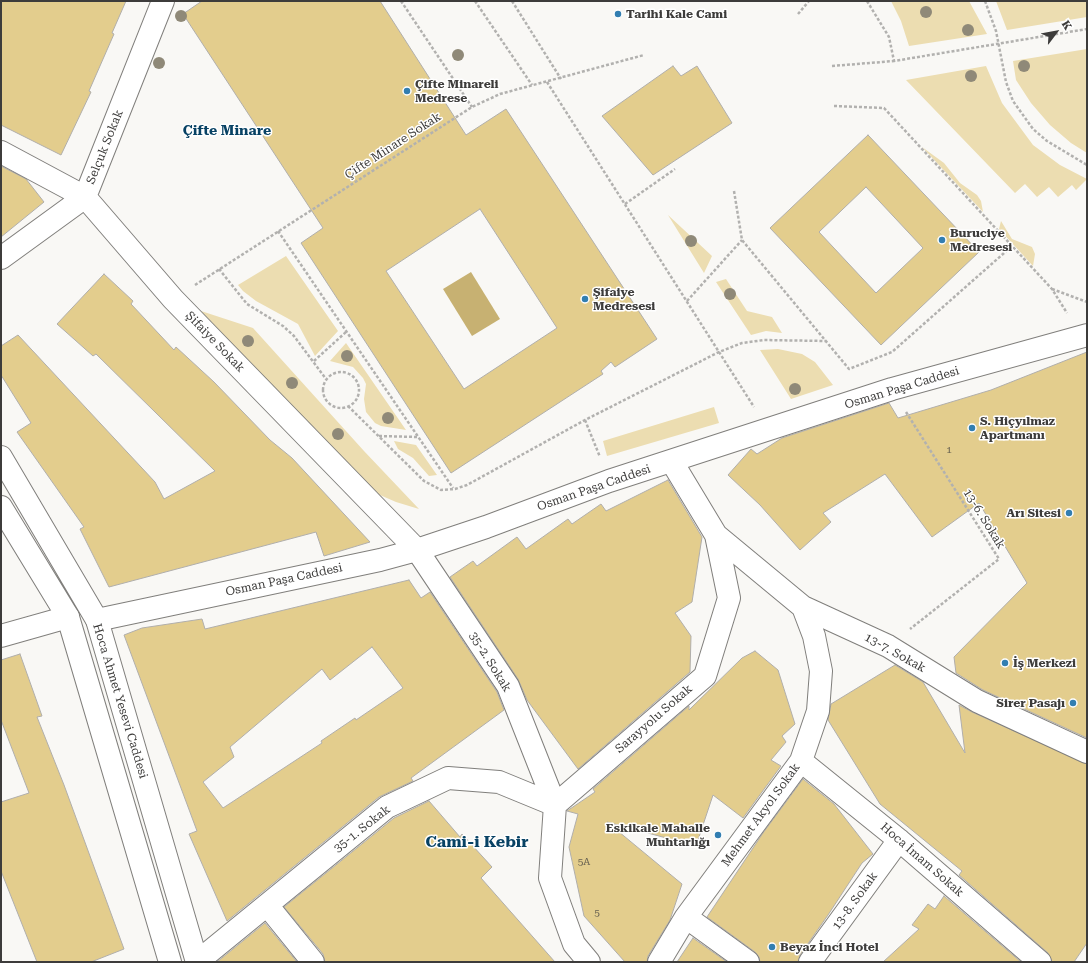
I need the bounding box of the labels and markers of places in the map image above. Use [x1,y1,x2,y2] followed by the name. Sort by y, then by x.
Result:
[626,7,727,21] place label: Tarihi Kale Cami
[613,9,623,19] marker: Tarihi Kale Cami
[415,77,499,105] place label: Çifte Minareli Medrese
[402,86,412,96] marker: Çifte Minareli Medrese
[950,226,1012,254] place label: Buruciye Medresesi
[937,235,947,245] marker: Buruciye Medresesi
[593,285,655,313] place label: Şifaiye Medresesi
[580,294,590,304] marker: Şifaiye Medresesi
[980,414,1055,442] place label: S. Hiçyılmaz Apartmanı
[967,423,977,433] marker: S. Hiçyılmaz Apartmanı
[1006,506,1061,520] place label: Arı Sitesi
[1064,508,1074,518] marker: Arı Sitesi
[1013,656,1076,670] place label: İş Merkezi
[1000,658,1010,668] marker: İş Merkezi
[996,696,1065,710] place label: Sirer Pasajı
[1068,698,1078,708] marker: Sirer Pasajı
[606,821,710,849] place label: Eskikale Mahalle Muhtarlığı
[713,830,723,840] marker: Eskikale Mahalle Muhtarlığı
[780,940,879,954] place label: Beyaz İnci Hotel
[767,942,777,952] marker: Beyaz İnci Hotel

